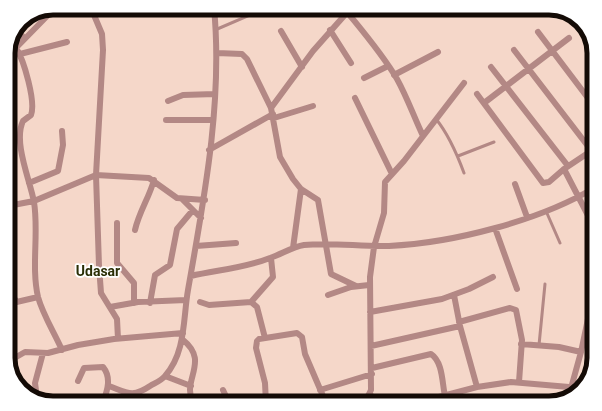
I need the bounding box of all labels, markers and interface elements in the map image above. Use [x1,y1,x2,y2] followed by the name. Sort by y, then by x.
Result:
[76,263,120,279] district label: Udasar

